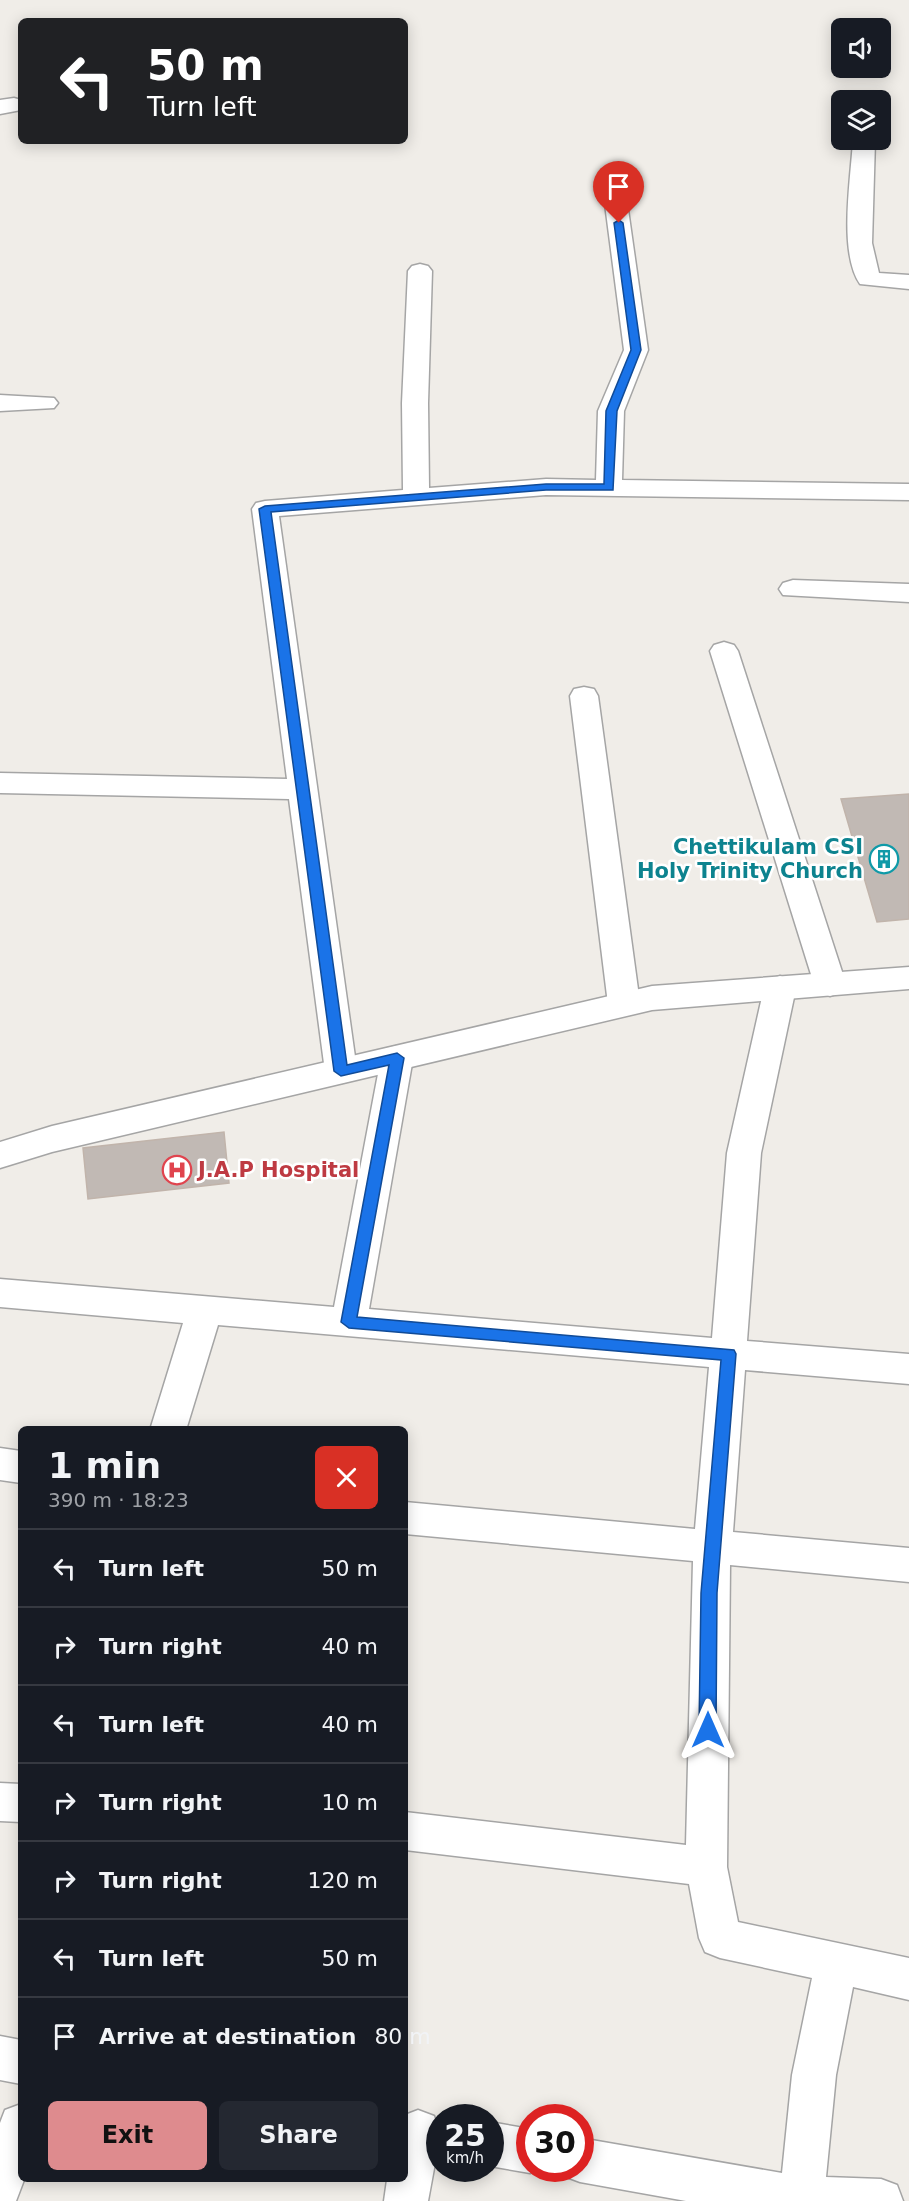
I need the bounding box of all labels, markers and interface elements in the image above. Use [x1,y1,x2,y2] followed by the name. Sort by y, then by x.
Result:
[831,18,891,150] map controls
[831,18,891,78] button: sound
[147,41,264,90] text: 50 m
[48,42,126,120] icon: left
[831,90,891,150] button: layers
[147,91,257,122] text: Turn left
[593,161,644,223] pin
[602,170,635,203] icon: arrive
[637,835,863,883] place label: Chettikulam CSI Holy Trinity Church
[868,843,900,875] building icon: Chettikulam CSI Holy Trinity Church
[161,1154,193,1186] hospital icon: J.A.P Hospital
[196,1158,359,1182] place label: J.A.P Hospital
[48,1445,161,1486] text: 1 min
[315,1446,378,1509] button: close
[48,1488,189,1512] text: 390 m · 18:23
[48,1552,81,1585] icon: left
[99,1556,204,1581] text: Turn left
[322,1556,378,1581] text: 50 m
[48,1630,81,1663] icon: right
[99,1634,222,1659] text: Turn right
[322,1634,378,1659] text: 40 m
[676,1698,740,1762] position arrow
[48,1708,81,1741] icon: left
[99,1712,204,1737] text: Turn left
[322,1712,378,1737] text: 40 m
[48,1786,81,1819] icon: right
[99,1790,222,1815] text: Turn right
[322,1790,378,1815] text: 10 m
[48,1864,81,1897] icon: right
[99,1868,222,1893] text: Turn right
[308,1868,378,1893] text: 120 m
[48,1942,81,1975] icon: left
[99,1946,204,1971] text: Turn left
[322,1946,378,1971] text: 50 m
[48,2020,81,2053] icon: arrive
[99,2024,356,2049] text: Arrive at destination
[374,2024,431,2049] text: 80 m
[48,2101,207,2170] button: Exit
[219,2101,378,2170] button: Share
[516,2104,594,2182] speed limit sign: 30
[444,2118,486,2153] text: 25
[446,2149,484,2167] text: km/h

